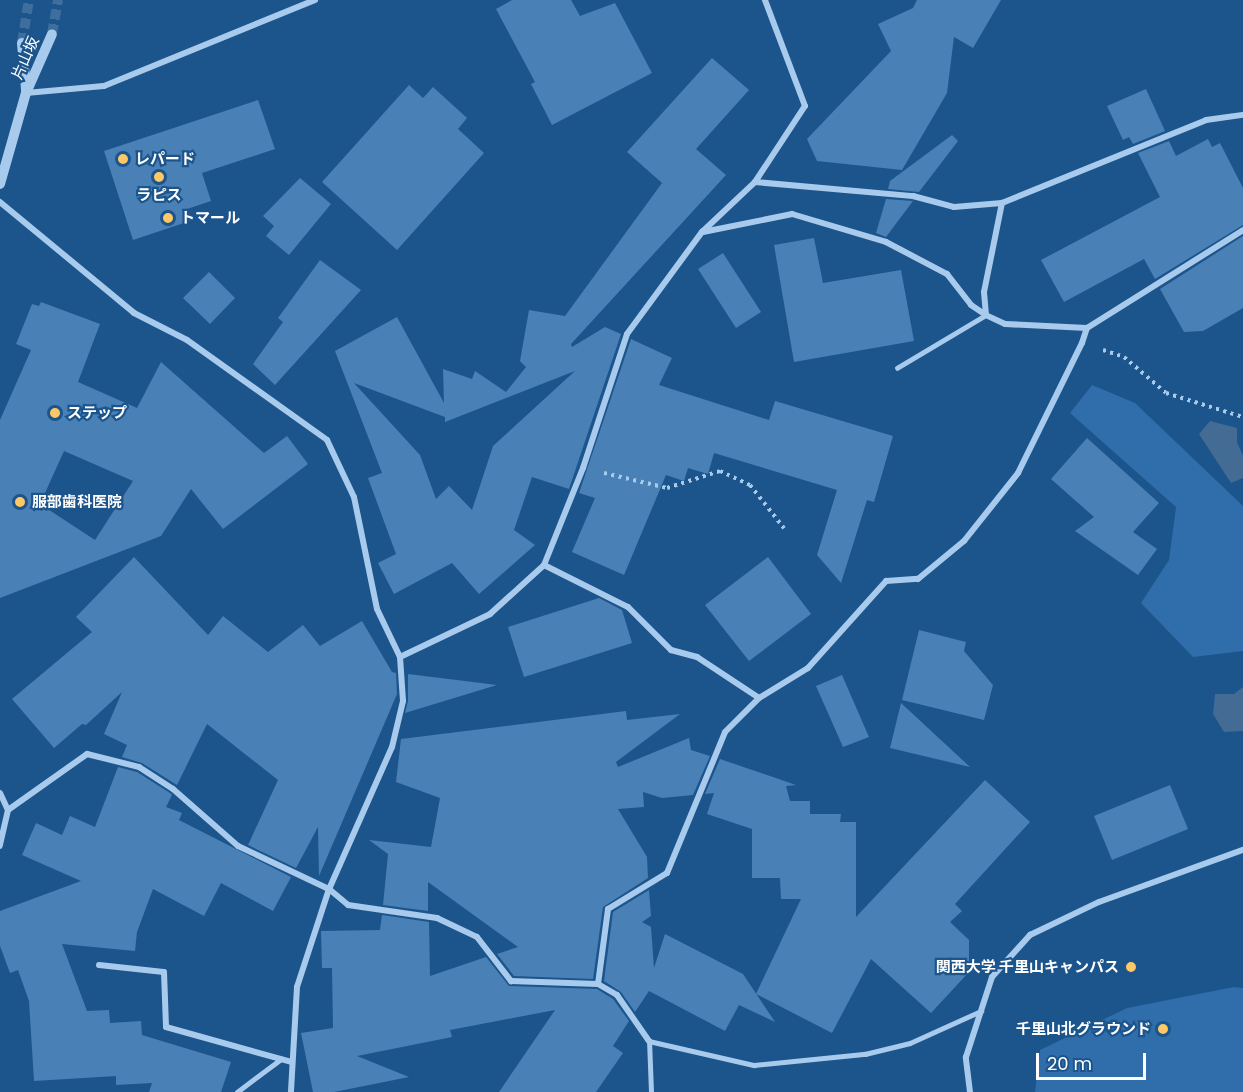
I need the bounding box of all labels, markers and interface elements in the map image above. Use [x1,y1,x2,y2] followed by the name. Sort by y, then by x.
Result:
[8,34,42,82] street label: 片山坂
[135,150,195,168] place label: レパード
[116,152,130,166] marker: レパード
[152,170,166,184] marker: ラピス
[137,186,181,204] place label: ラピス
[180,209,240,227] place label: トマール
[161,211,175,225] marker: トマール
[67,404,127,422] place label: ステップ
[48,406,62,420] marker: ステップ
[32,493,122,511] place label: 服部歯科医院
[13,495,27,509] marker: 服部歯科医院
[936,958,1119,976] place label: 関西大学 千里山キャンパス
[1124,960,1138,974] marker: 関西大学 千里山キャンパス
[1016,1020,1151,1038] place label: 千里山北グラウンド
[1156,1022,1170,1036] marker: 千里山北グラウンド
[1039,1041,1148,1079] scale bar
[1047,1051,1092,1076] text: 20 m

